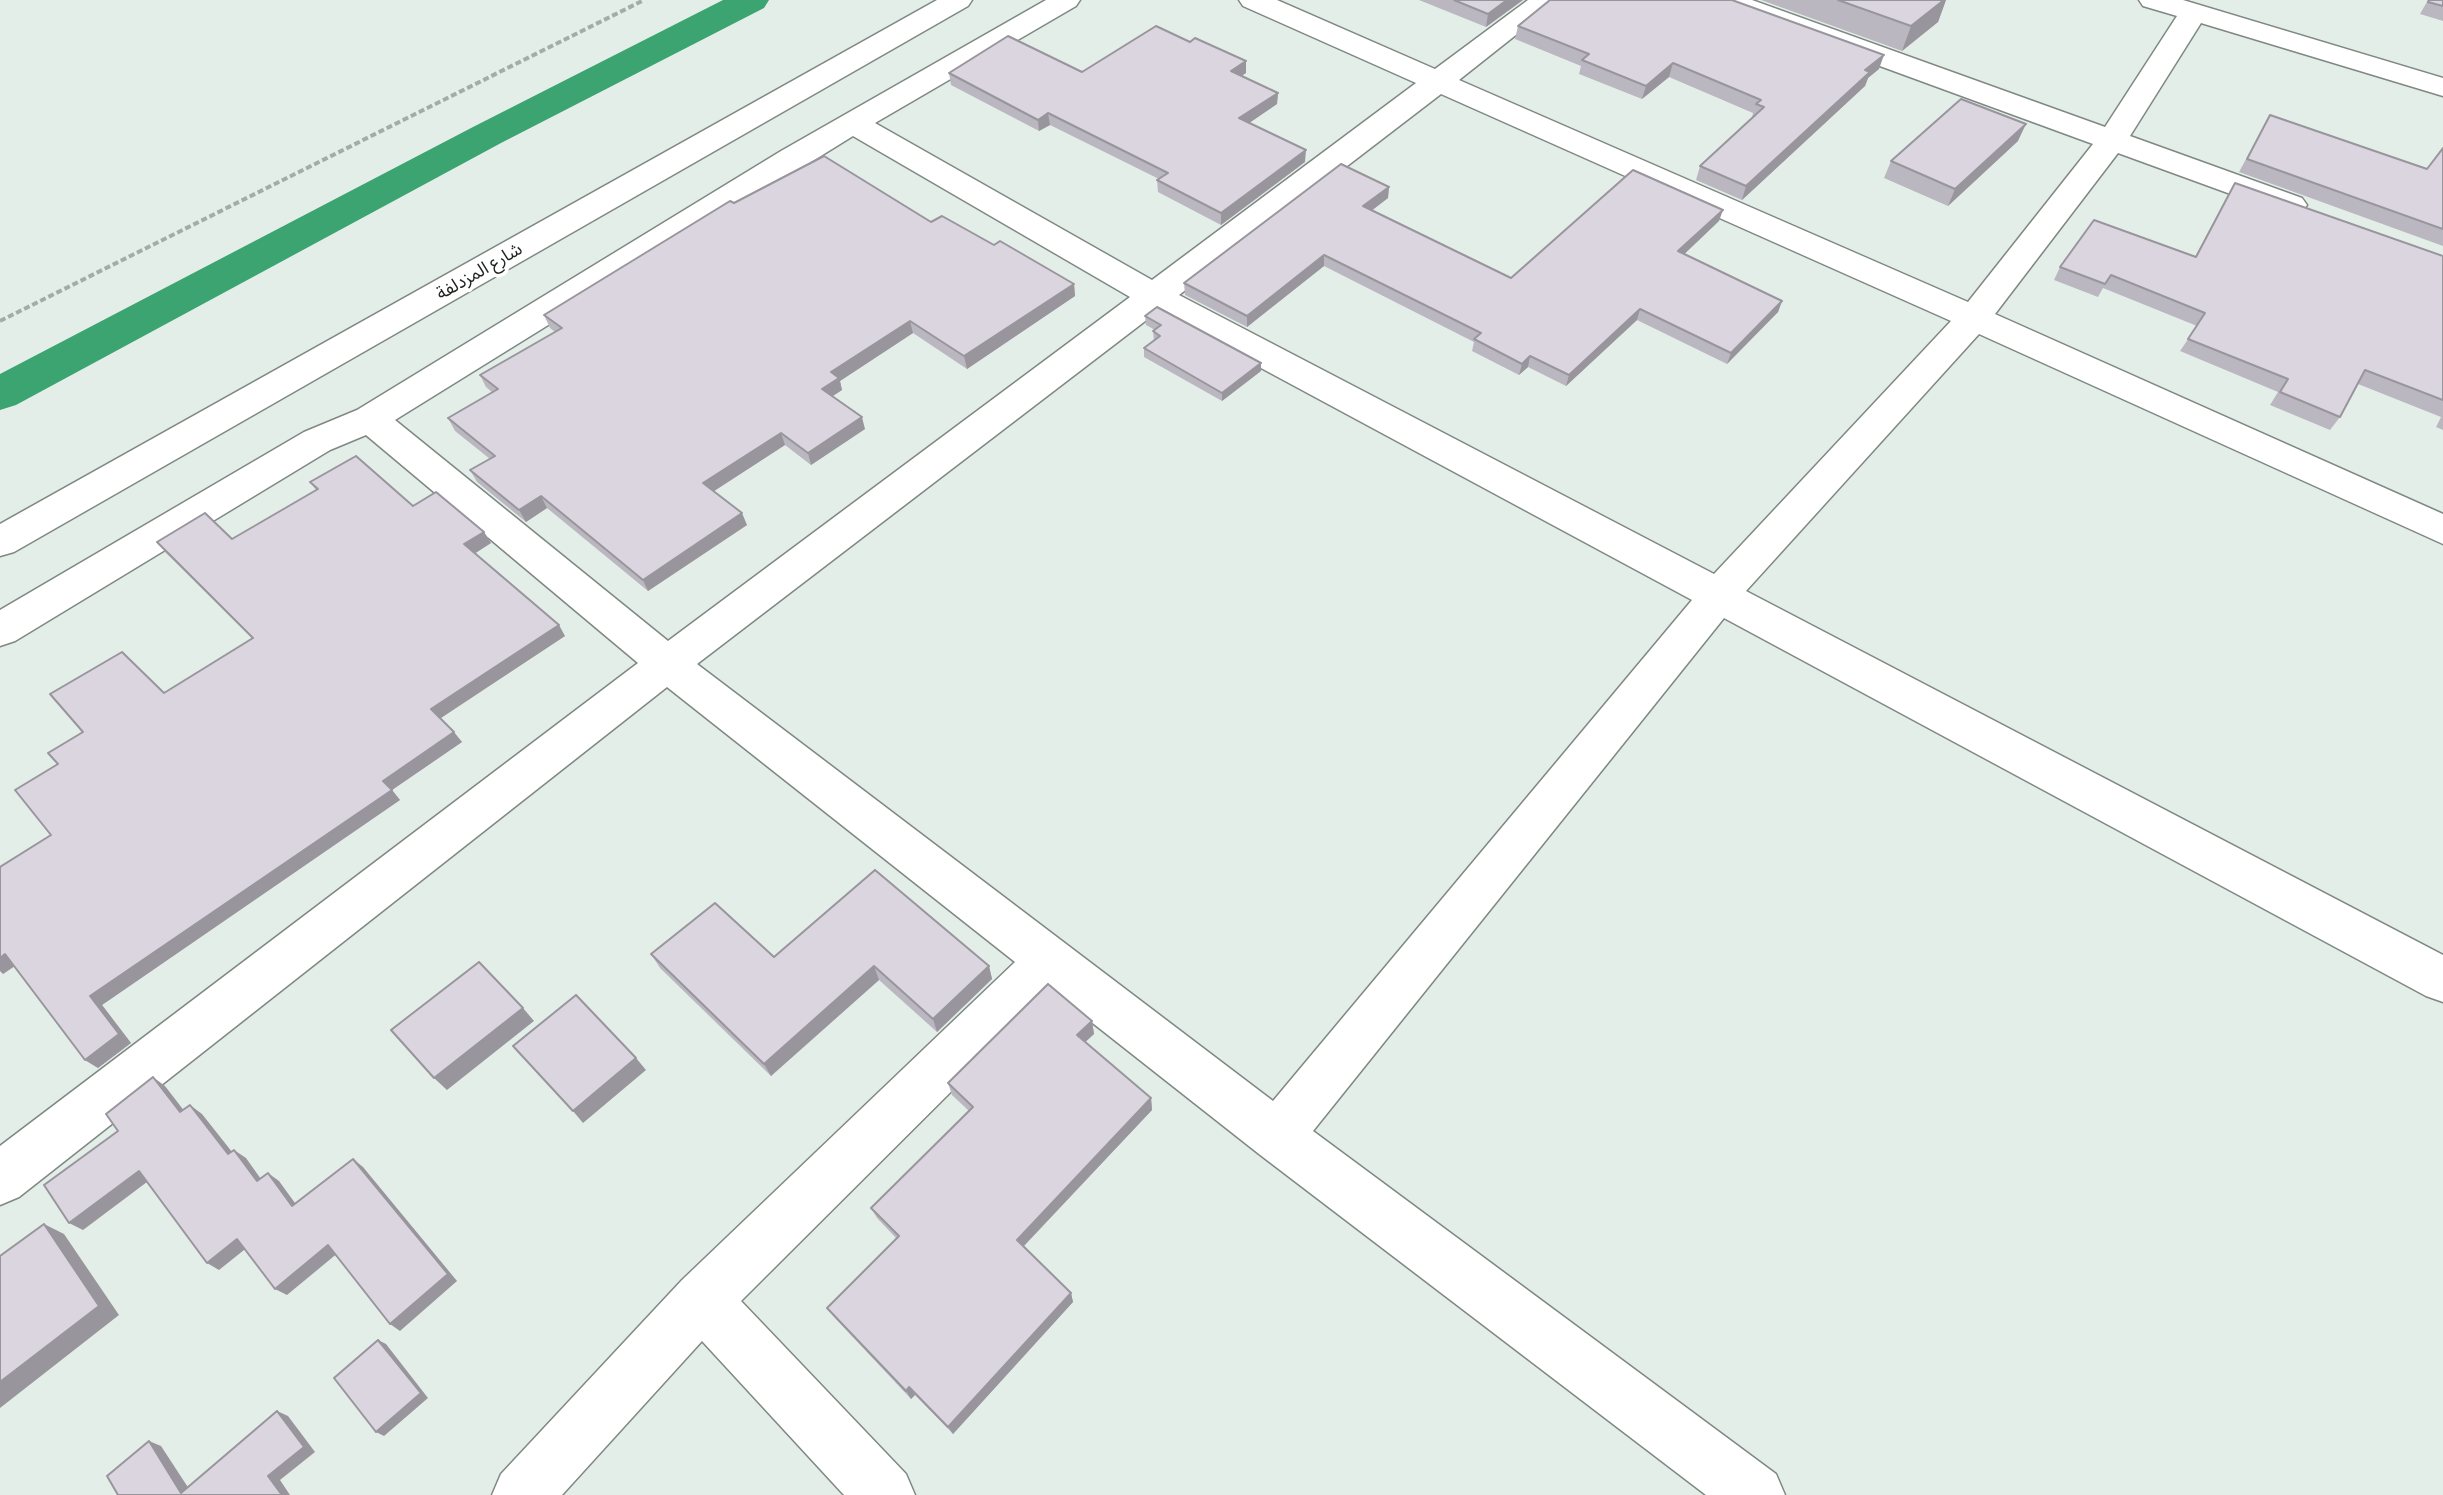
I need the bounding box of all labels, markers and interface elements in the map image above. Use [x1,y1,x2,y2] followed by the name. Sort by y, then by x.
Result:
[432,238,526,304] street label: شارع المزدلفة

